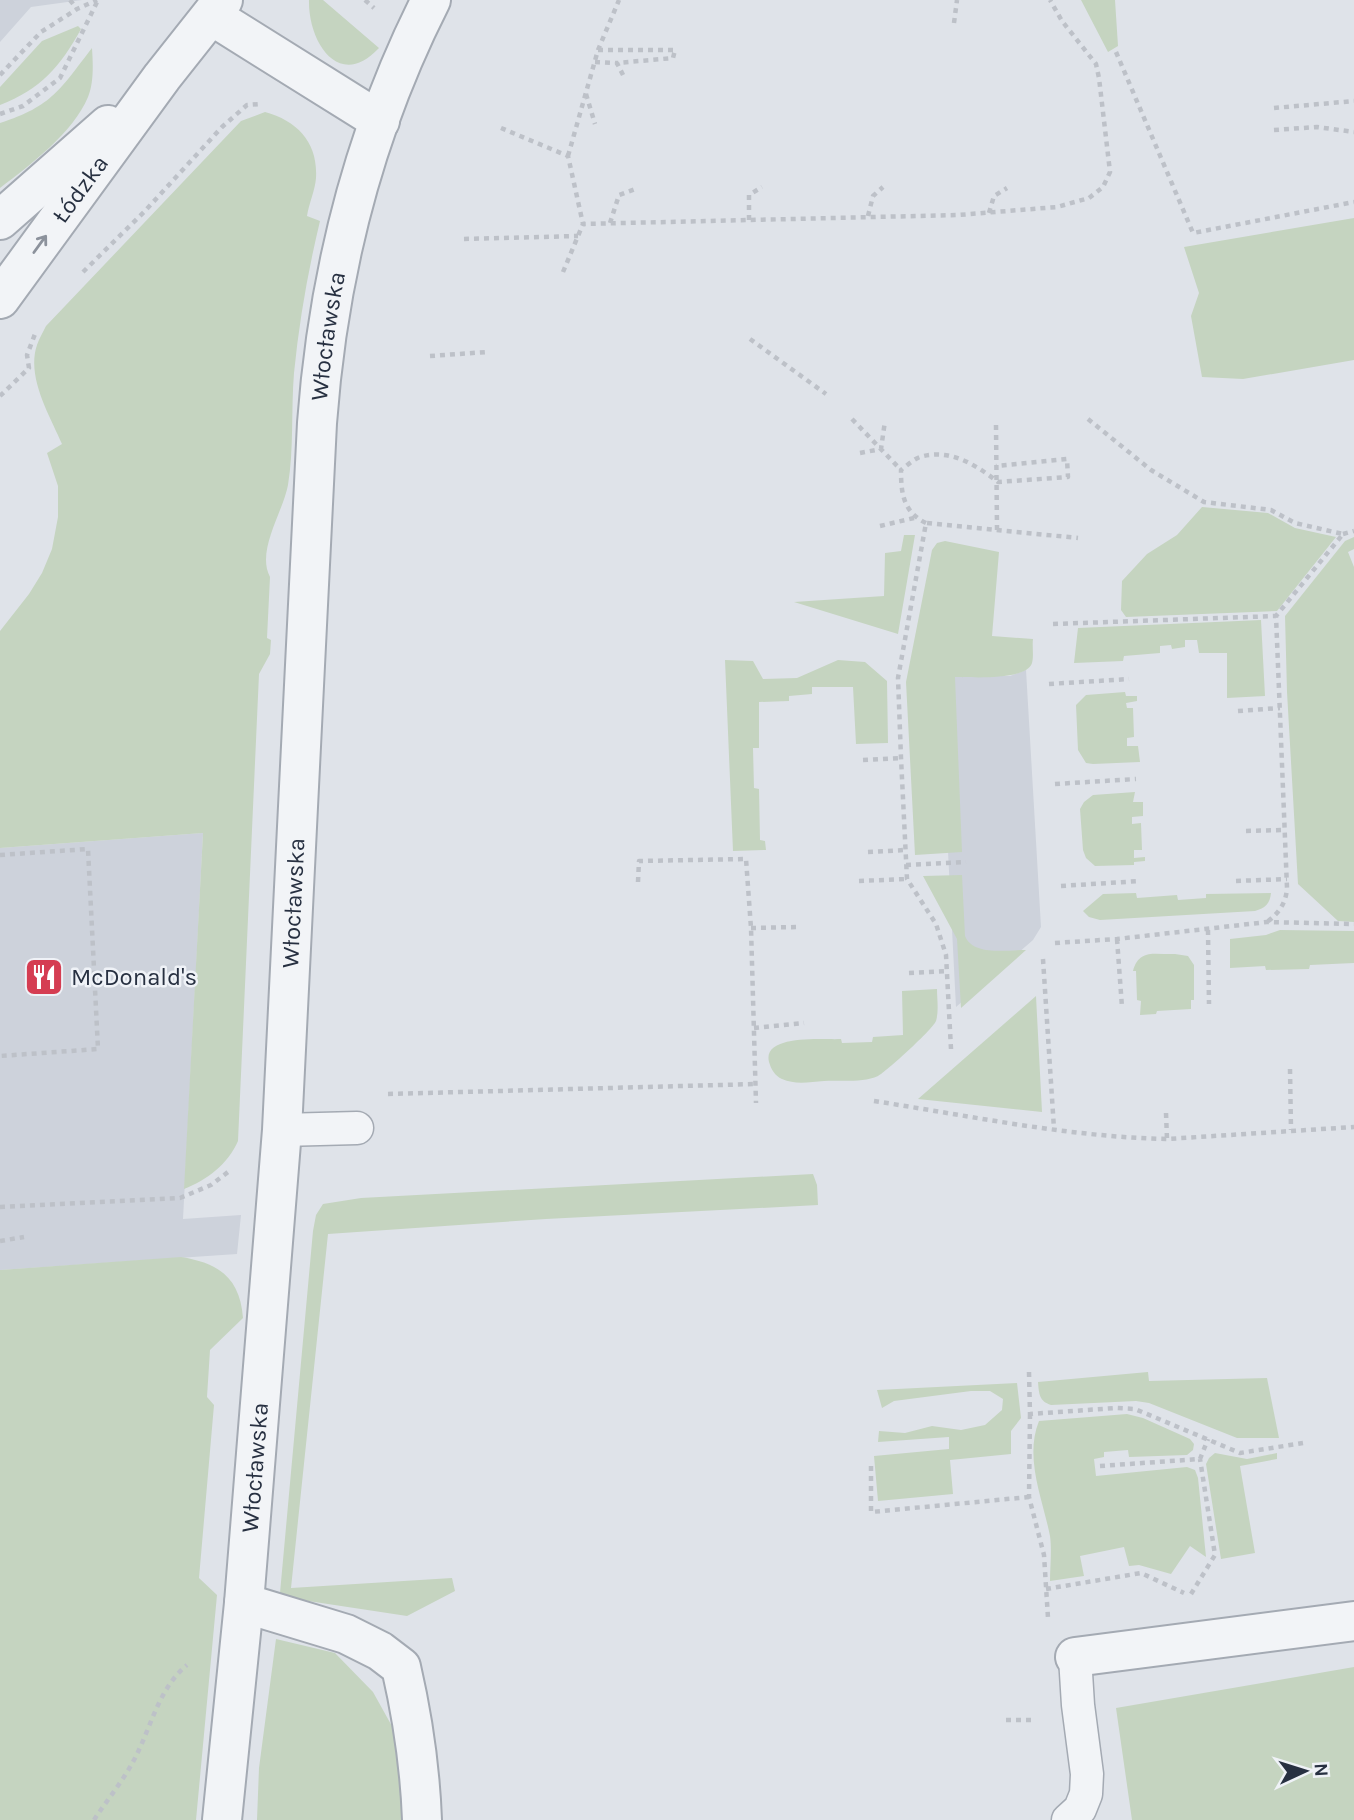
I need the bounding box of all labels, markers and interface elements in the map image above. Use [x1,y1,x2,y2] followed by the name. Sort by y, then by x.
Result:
[46,150,114,228] street label: Łódzka
[33,235,48,254] one-way arrow
[305,269,351,402] street label: Włocławska
[276,837,310,969] street label: Włocławska
[23,956,65,998] restaurant icon: McDonald's
[71,963,197,991] place label: McDonald's
[236,1401,274,1534] street label: Włocławska
[1270,1736,1340,1806] north arrow
[1310,1762,1332,1777] text: N

